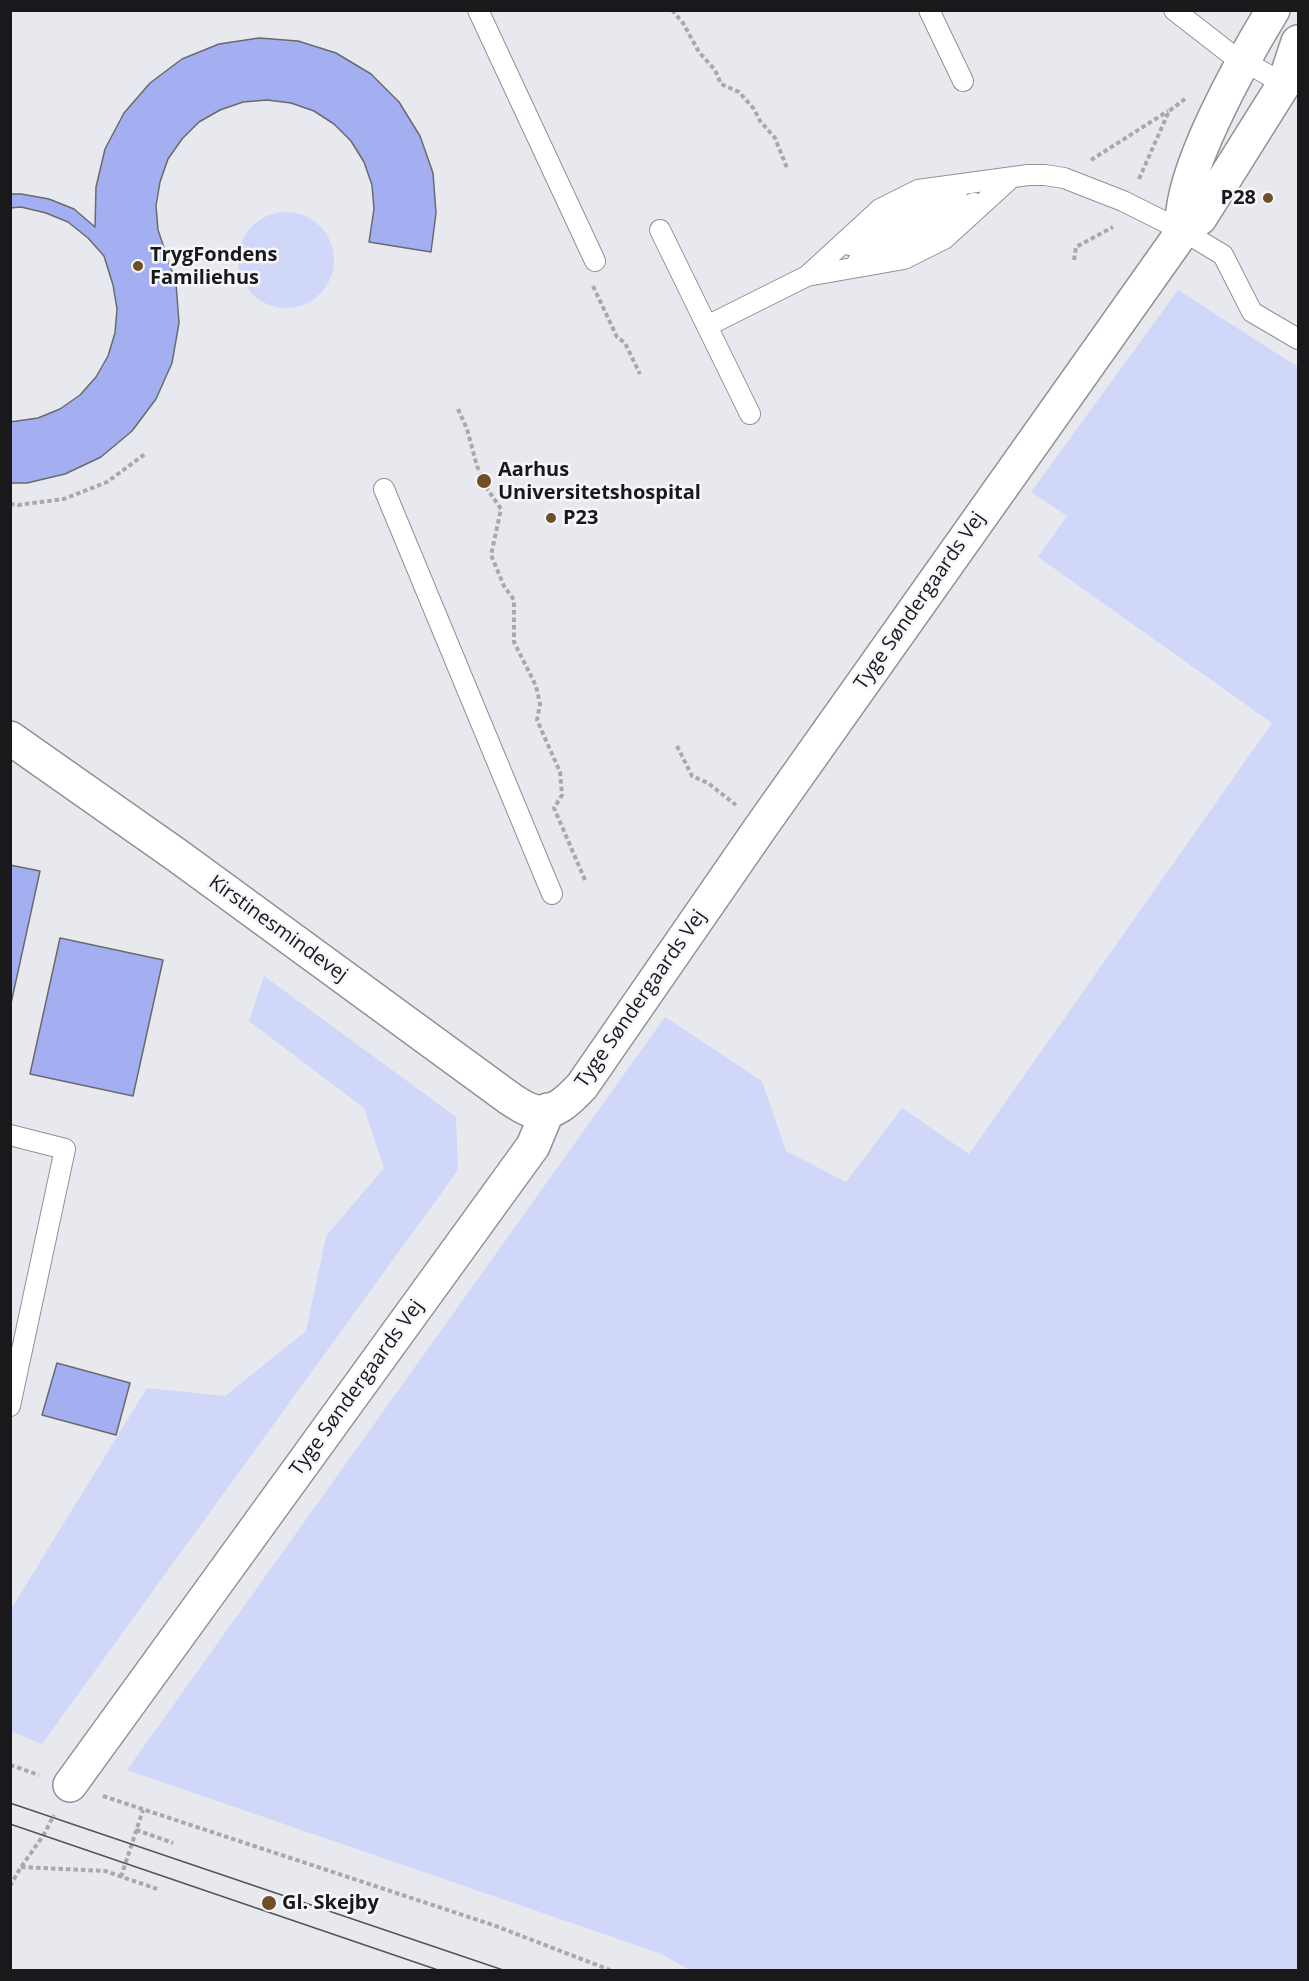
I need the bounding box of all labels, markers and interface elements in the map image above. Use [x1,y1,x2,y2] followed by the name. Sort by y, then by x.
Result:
[1221,186,1256,210] place label: P28
[1261,191,1275,205] marker: P28
[150,243,277,290] place label: TrygFondens Familiehus
[131,259,145,273] marker: TrygFondens Familiehus
[498,458,701,505] place label: Aarhus Universitetshospital
[475,472,493,490] marker: Aarhus Universitetshospital
[563,506,598,530] place label: P23
[849,507,991,695] street label: Tyge Søndergaards Vej
[544,511,558,525] marker: P23
[204,871,352,987] street label: Kirstinesmindevej
[570,905,712,1093] street label: Tyge Søndergaards Vej
[285,1295,429,1481] street label: Tyge Søndergaards Vej
[282,1891,379,1915] place label: Gl. Skejby
[260,1894,278,1912] marker: Gl. Skejby

